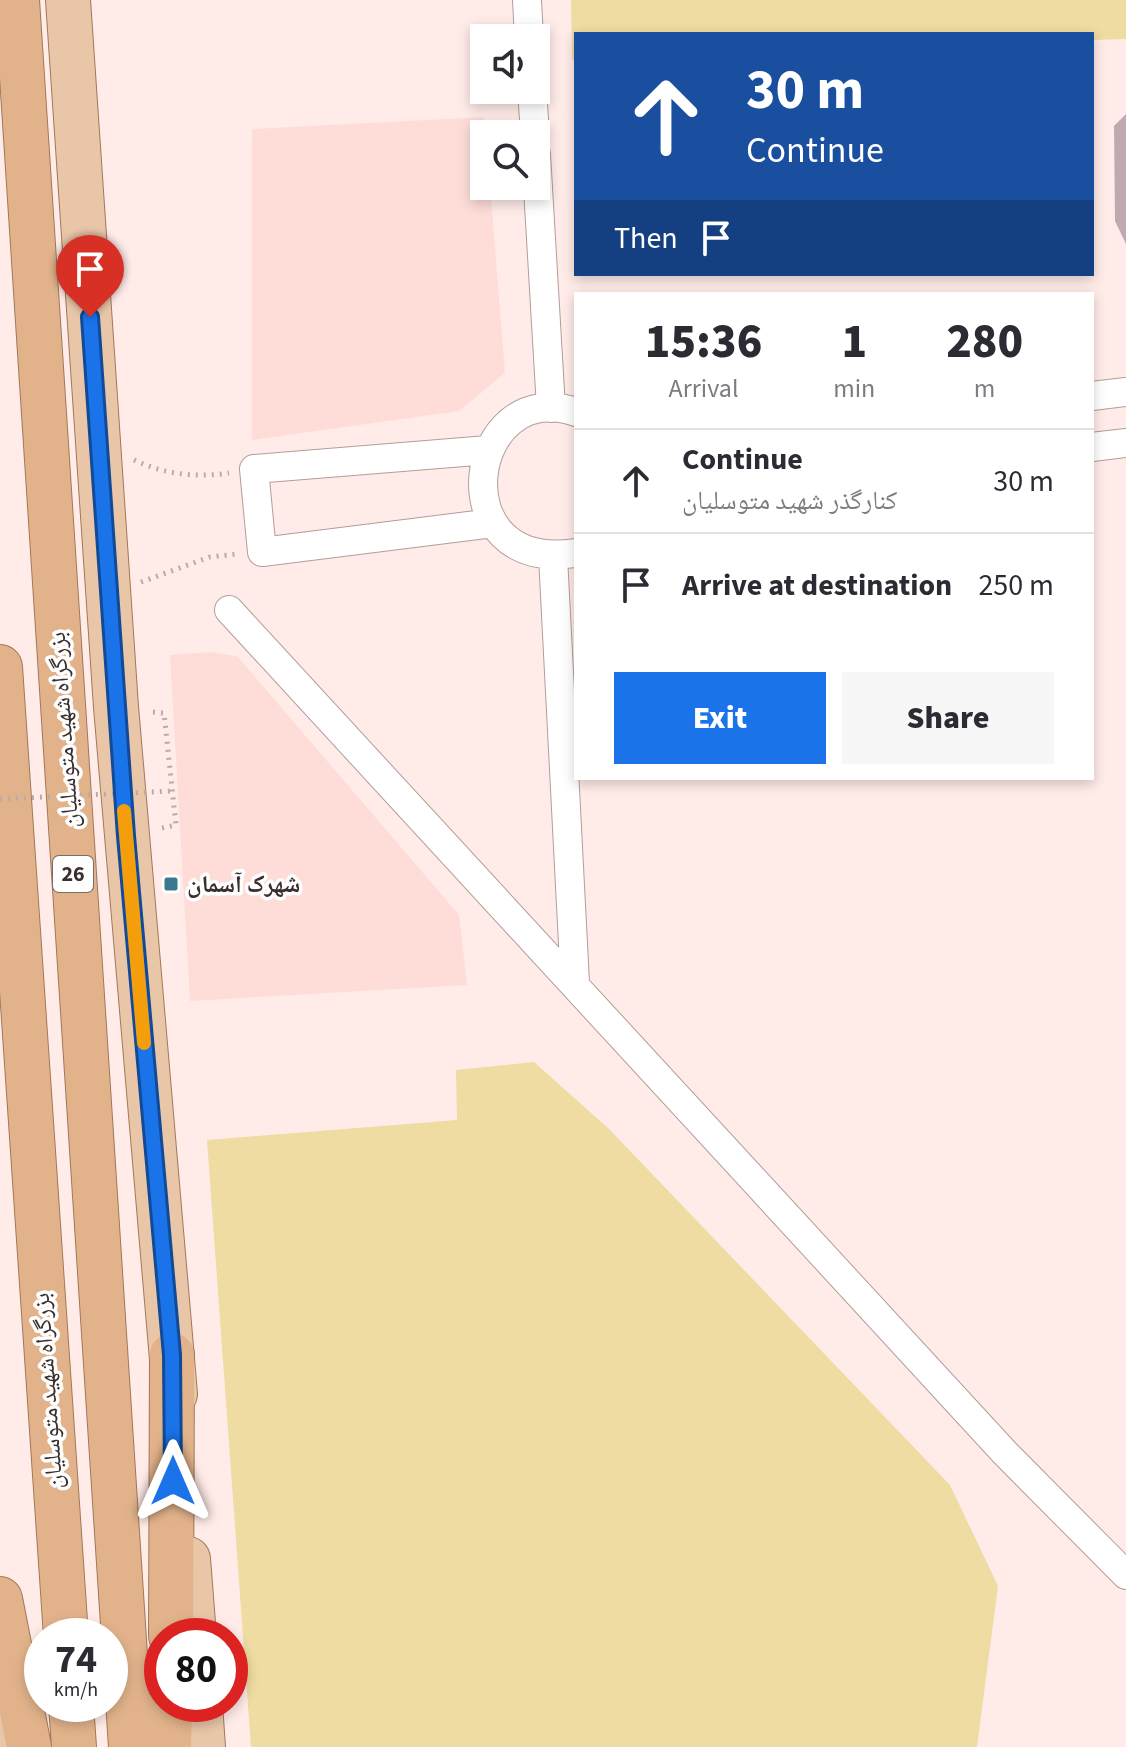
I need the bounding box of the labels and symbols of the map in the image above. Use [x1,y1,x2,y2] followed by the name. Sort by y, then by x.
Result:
[56,235,124,317] pin
[40,631,88,829] street label: بزرگراه شهید متوسلیان
[53,856,93,892] road number: 26
[187,867,300,902] place label: شهرک آسمان
[162,875,180,893] marker: شهرک آسمان
[24,1292,72,1490] street label: بزرگراه شهید متوسلیان
[131,1439,215,1523] position arrow
[144,1618,248,1722] speed limit sign: 80

